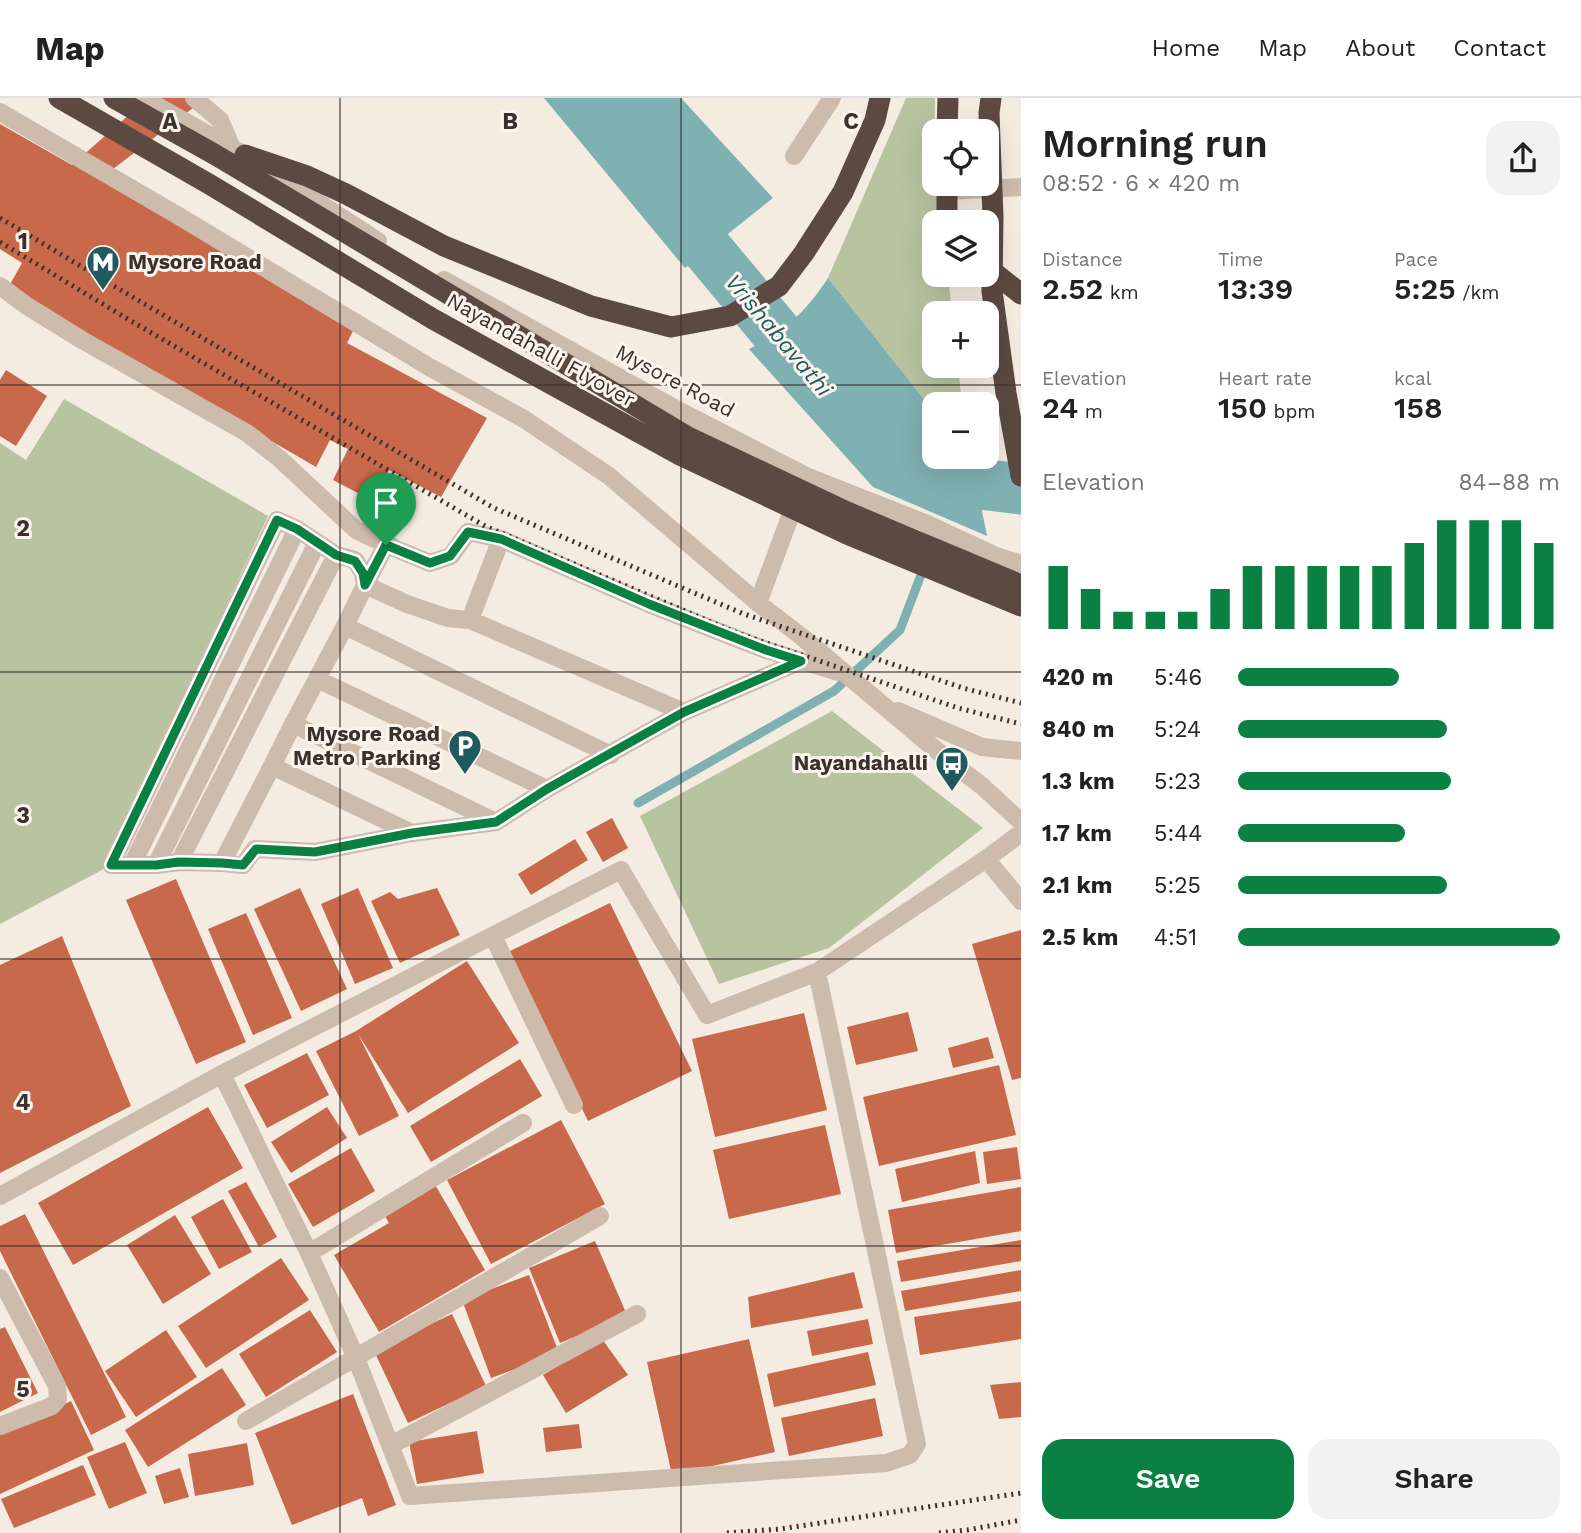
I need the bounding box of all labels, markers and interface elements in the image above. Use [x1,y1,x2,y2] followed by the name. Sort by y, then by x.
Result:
[35,29,105,68] text: Map
[1152,34,1220,62] text: Home
[1258,34,1307,62] text: Map
[1345,34,1415,62] text: About
[1453,34,1546,62] text: Contact
[162,108,178,135] text: A
[502,108,518,135] text: B
[843,108,859,135] text: C
[922,119,999,469] map controls
[922,119,999,196] button: locate
[1486,121,1560,195] button: share
[1042,122,1268,166] text: Morning run
[1042,170,1240,197] text: 08:52 · 6 × 420 m
[922,210,999,287] button: layers
[18,228,28,255] text: 1
[84,243,122,292] metro station icon: Mysore Road
[1042,248,1123,271] text: Distance
[1218,248,1263,271] text: Time
[1394,248,1438,271] text: Pace
[128,249,262,274] place label: Mysore Road
[720,269,838,403] water label: Vrishabavathi
[1042,271,1103,306] text: 2.52
[1218,271,1293,306] text: 13:39
[1394,271,1456,306] text: 5:25
[1103,281,1139,304] text: km
[1456,281,1499,304] text: /km
[443,287,640,412] street label: Nayandahalli Flyover
[922,301,999,378] button: +
[612,339,739,422] street label: Mysore Road
[1042,367,1127,390] text: Elevation
[1218,367,1312,390] text: Heart rate
[1394,367,1432,390] text: kcal
[1042,390,1078,425] text: 24
[1218,390,1267,425] text: 150
[1394,390,1443,425] text: 158
[922,392,999,469] button: −
[1078,400,1103,423] text: m
[1267,400,1315,423] text: bpm
[1042,469,1145,496] text: Elevation
[1458,469,1560,496] text: 84–88 m
[356,473,416,545] pin
[367,484,405,522] icon: arrive
[16,515,30,542] text: 2
[1042,664,1113,691] text: 420 m
[1154,664,1202,691] text: 5:46
[1042,716,1114,743] text: 840 m
[1154,716,1201,743] text: 5:24
[293,721,440,770] place label: Mysore Road Metro Parking
[446,727,484,776] parking icon: Mysore Road Metro Parking
[933,744,971,793] bus stop icon: Nayandahalli
[794,750,928,775] place label: Nayandahalli
[1042,768,1115,795] text: 1.3 km
[1154,768,1201,795] text: 5:23
[16,802,30,829] text: 3
[1042,820,1112,847] text: 1.7 km
[1154,820,1202,847] text: 5:44
[1042,872,1113,899] text: 2.1 km
[1154,872,1201,899] text: 5:25
[1042,924,1118,951] text: 2.5 km
[1154,924,1197,951] text: 4:51
[16,1089,31,1116] text: 4
[16,1376,30,1403] text: 5
[1042,1439,1294,1519] button: Save
[1308,1439,1560,1519] button: Share

